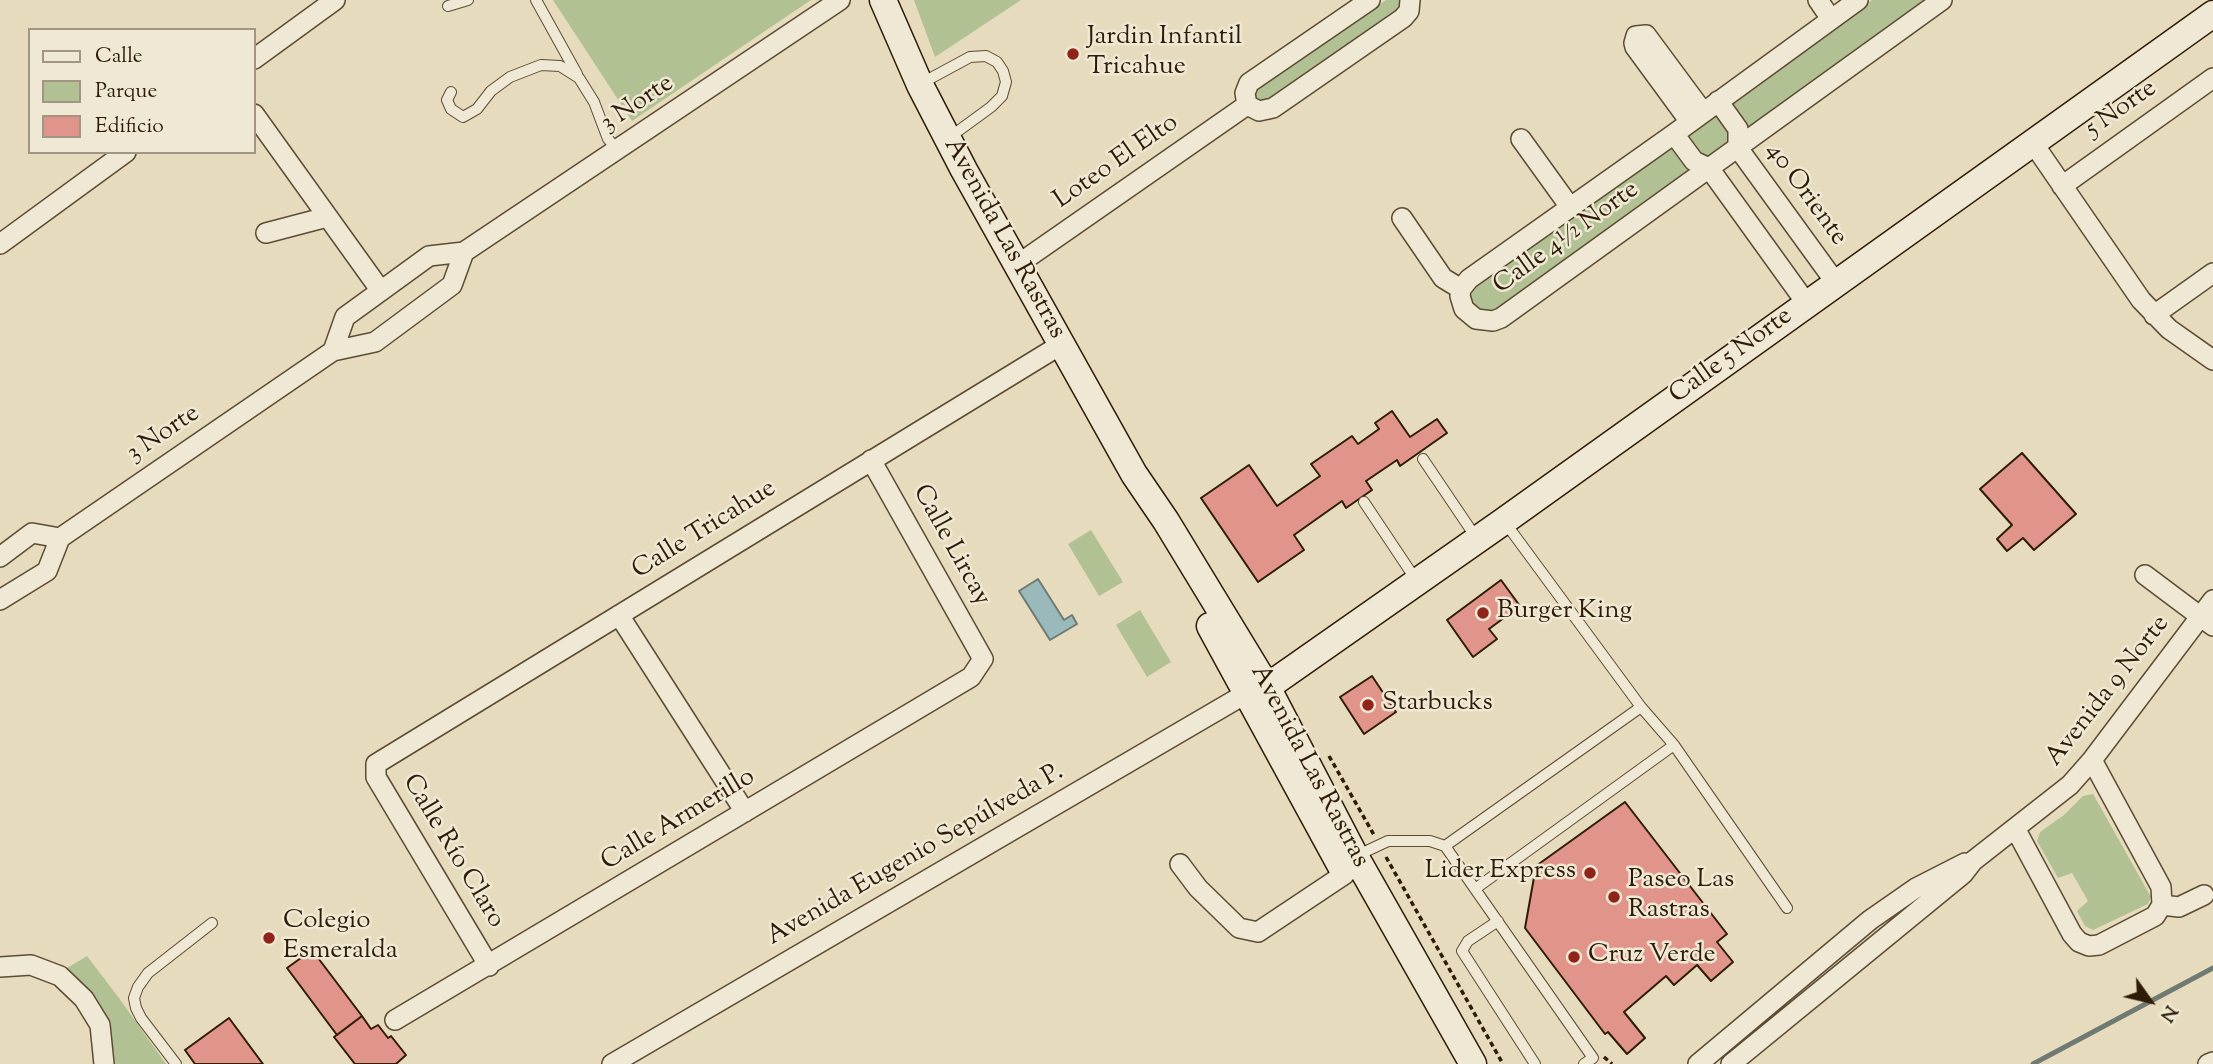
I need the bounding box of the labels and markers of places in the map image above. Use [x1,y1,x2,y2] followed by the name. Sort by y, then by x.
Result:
[1087,23,1242,84] place label: Jardin Infantil Tricahue
[1065,46,1081,62] marker: Jardin Infantil Tricahue
[1497,597,1632,629] place label: Burger King
[1475,605,1491,621] marker: Burger King
[1382,689,1493,721] place label: Starbucks
[1360,697,1376,713] marker: Starbucks
[1425,857,1576,889] place label: Lider Express
[1582,865,1598,881] marker: Lider Express
[1628,866,1734,928] place label: Paseo Las Rastras
[1606,889,1622,905] marker: Paseo Las Rastras
[283,907,398,968] place label: Colegio Esmeralda
[261,930,277,946] marker: Colegio Esmeralda
[1588,941,1716,973] place label: Cruz Verde
[1566,949,1582,965] marker: Cruz Verde

